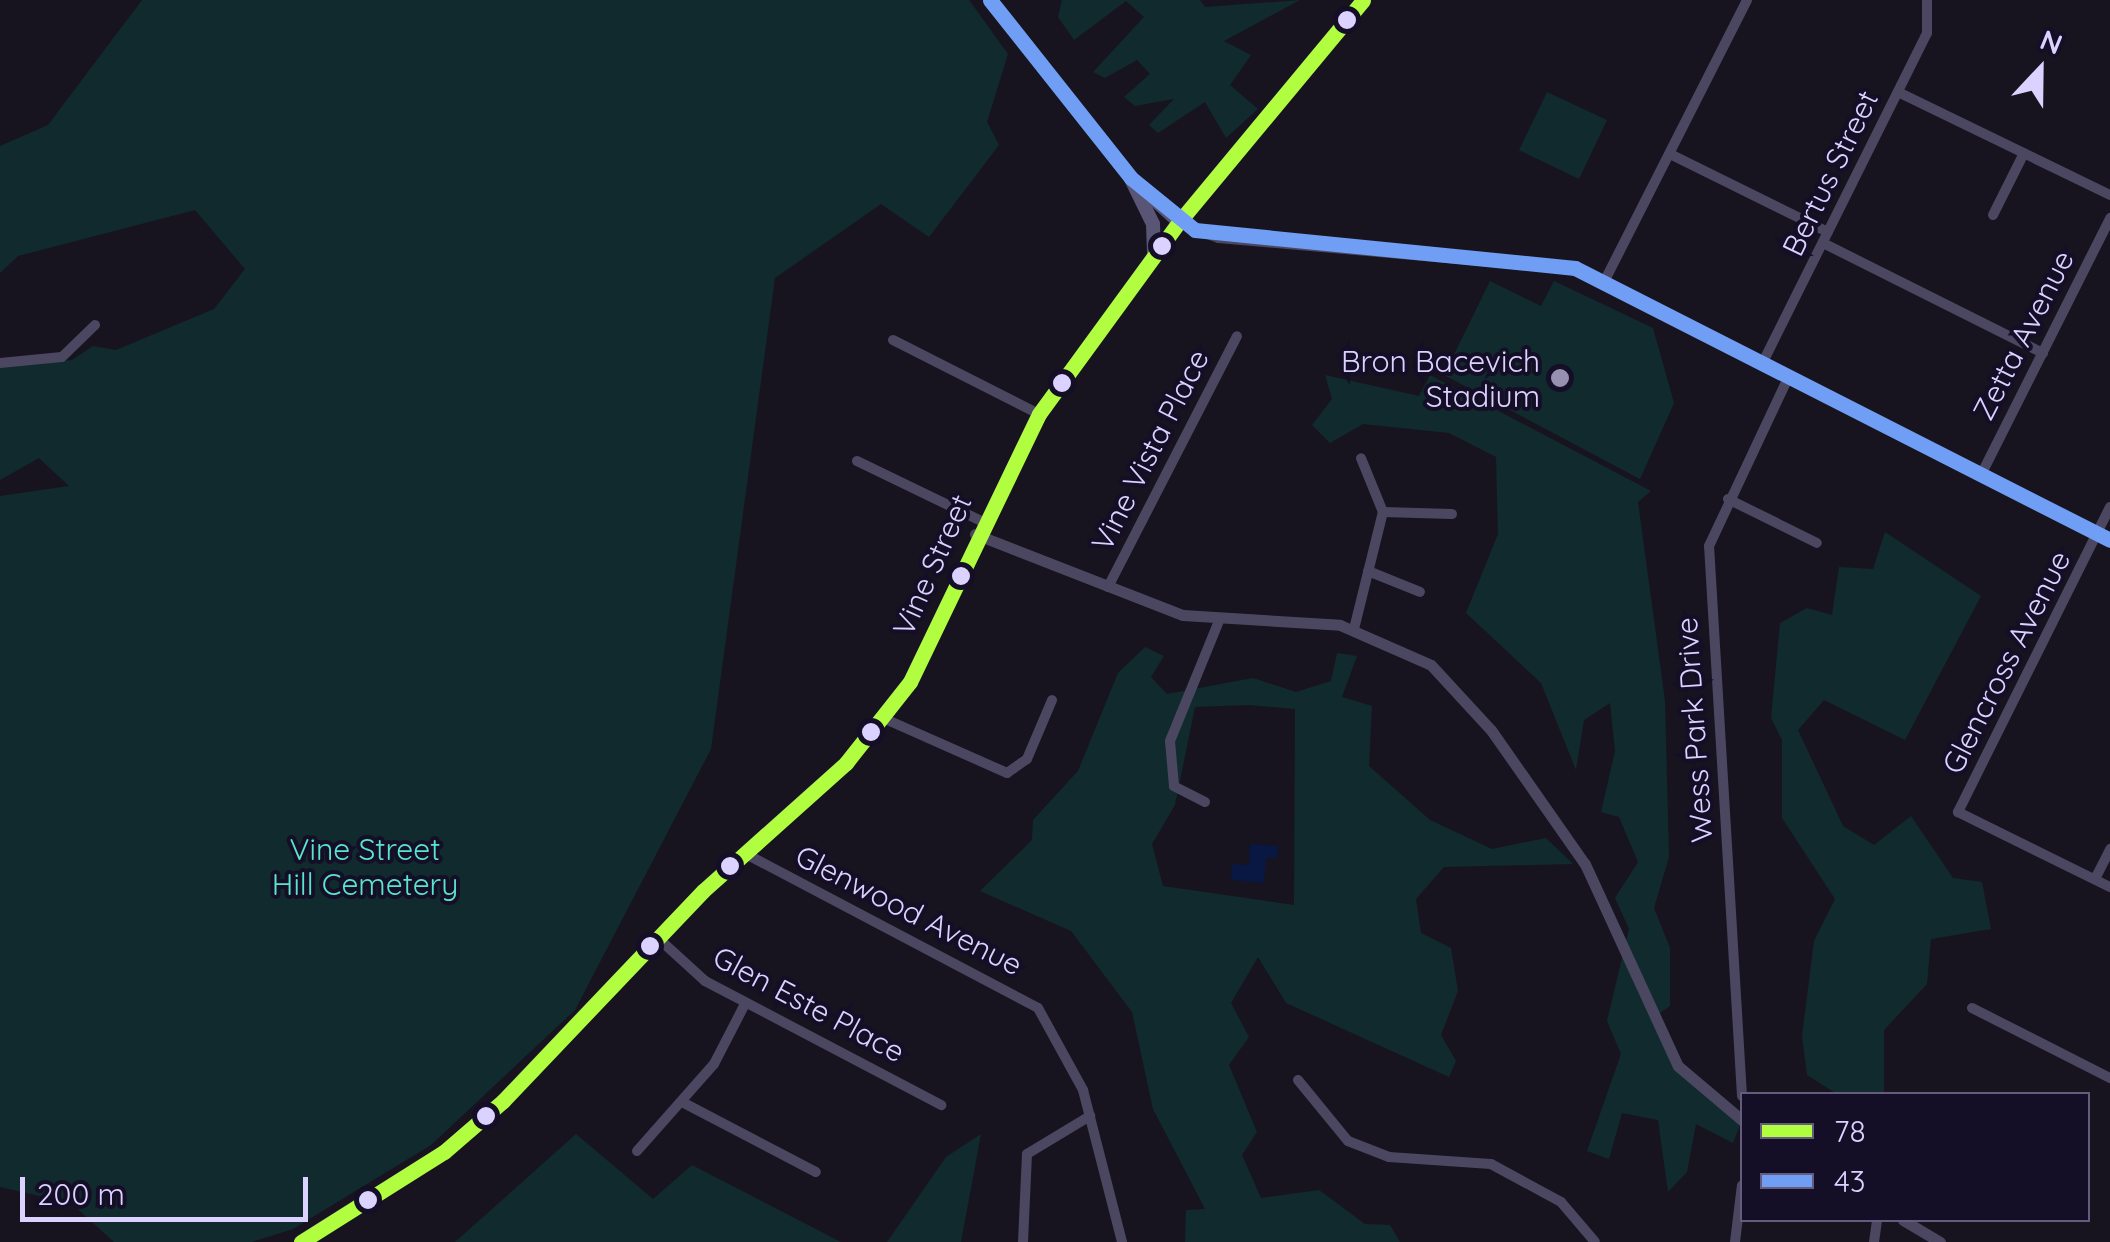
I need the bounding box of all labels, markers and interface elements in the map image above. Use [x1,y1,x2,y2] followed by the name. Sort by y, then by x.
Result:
[1337,10,1357,30] unlabelled marker
[1990,20,2090,120] north arrow
[2035,22,2068,62] text: N
[1774,84,1886,262] street label: Bertus Street
[1152,236,1172,256] unlabelled marker
[1965,244,2081,426] street label: Zetta Avenue
[1084,343,1216,557] street label: Vine Vista Place
[1341,343,1540,414] place label: Bron Bacevich Stadium
[1549,367,1571,389] marker: Bron Bacevich Stadium
[1052,373,1072,393] unlabelled marker
[885,489,979,641] street label: Vine Street
[1934,545,2078,779] street label: Glencross Avenue
[951,566,971,586] unlabelled marker
[1668,616,1720,844] street label: Wess Park Drive
[861,722,881,742] unlabelled marker
[272,831,458,902] park label: Vine Street Hill Cemetery
[790,837,1028,983] street label: Glenwood Avenue
[720,856,740,876] unlabelled marker
[640,936,660,956] unlabelled marker
[707,938,911,1070] street label: Glen Este Place
[1740,1092,2090,1222] legend
[476,1106,496,1126] unlabelled marker
[1834,1112,1866,1150] text: 78
[25,1157,312,1219] scale bar
[1834,1162,1866,1200] text: 43
[37,1175,125,1213] text: 200 m
[358,1190,378,1210] unlabelled marker

